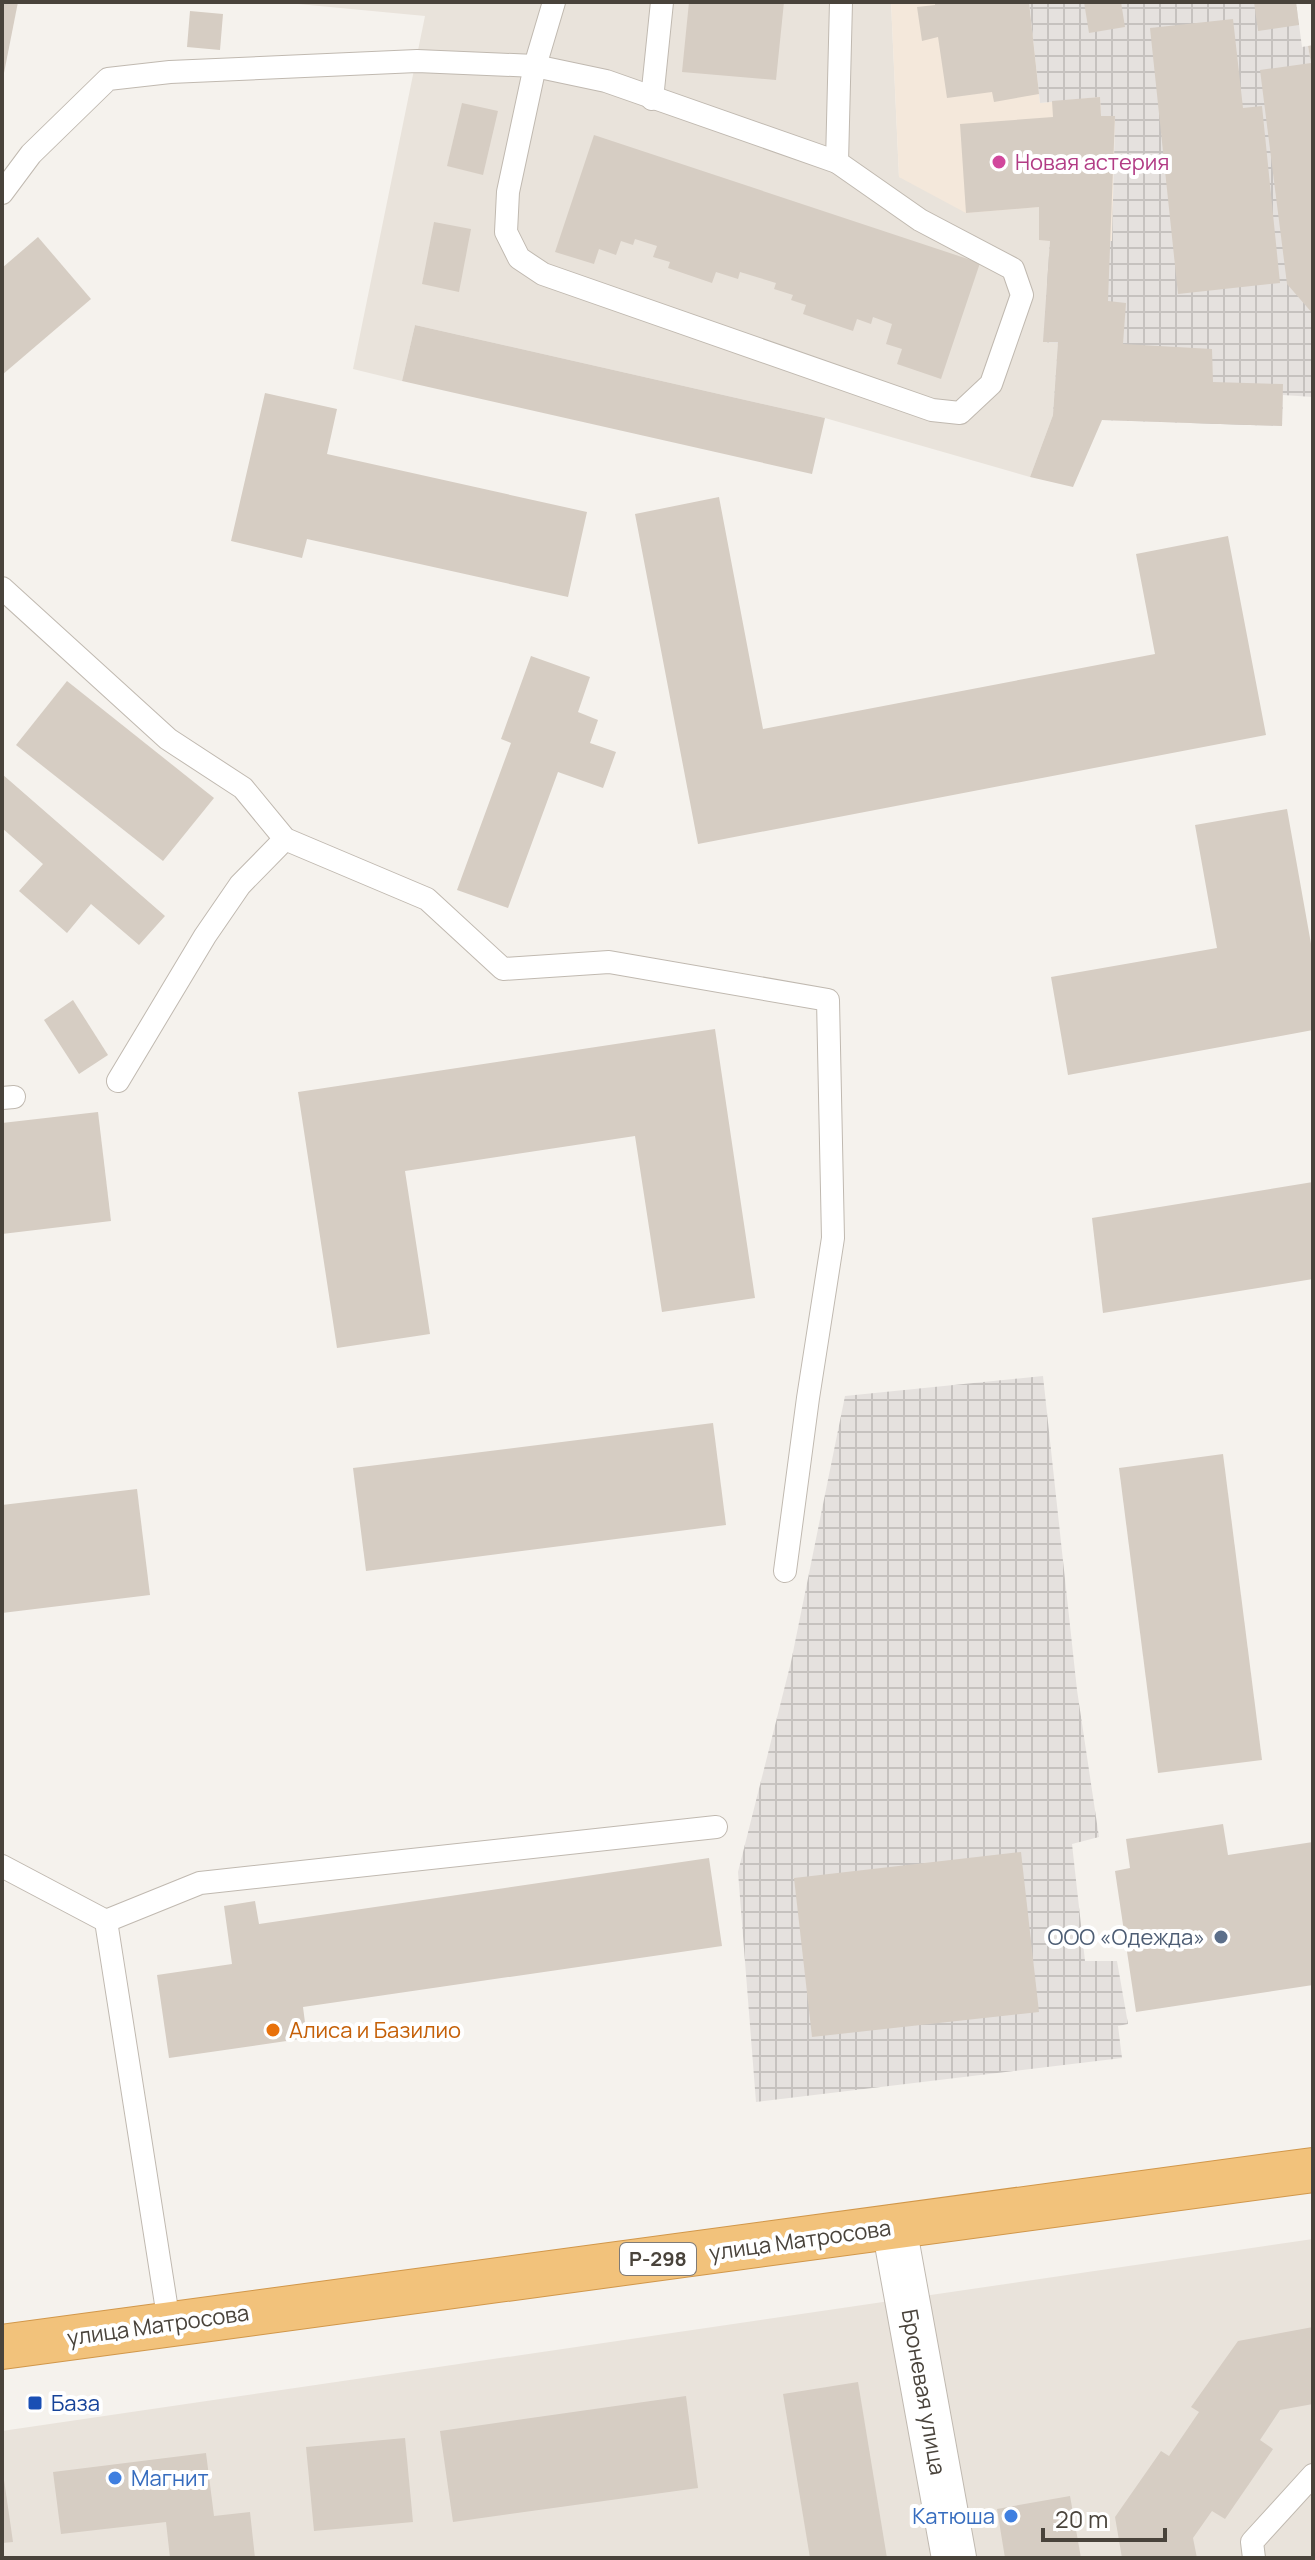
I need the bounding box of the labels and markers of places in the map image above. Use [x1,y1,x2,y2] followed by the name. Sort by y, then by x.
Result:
[1015,147,1169,177] place label: Новая астерия
[990,153,1008,171] marker: Новая астерия
[1047,1922,1205,1952] place label: ООО «Одежда»
[1212,1928,1230,1946] marker: ООО «Одежда»
[289,2015,461,2045] place label: Алиса и Базилио
[264,2021,282,2039] marker: Алиса и Базилио
[51,2388,100,2418] place label: База
[26,2394,44,2412] marker: База
[131,2463,209,2493] place label: Магнит
[106,2469,124,2487] marker: Магнит
[912,2501,995,2531] place label: Катюша
[1002,2507,1020,2525] marker: Катюша

